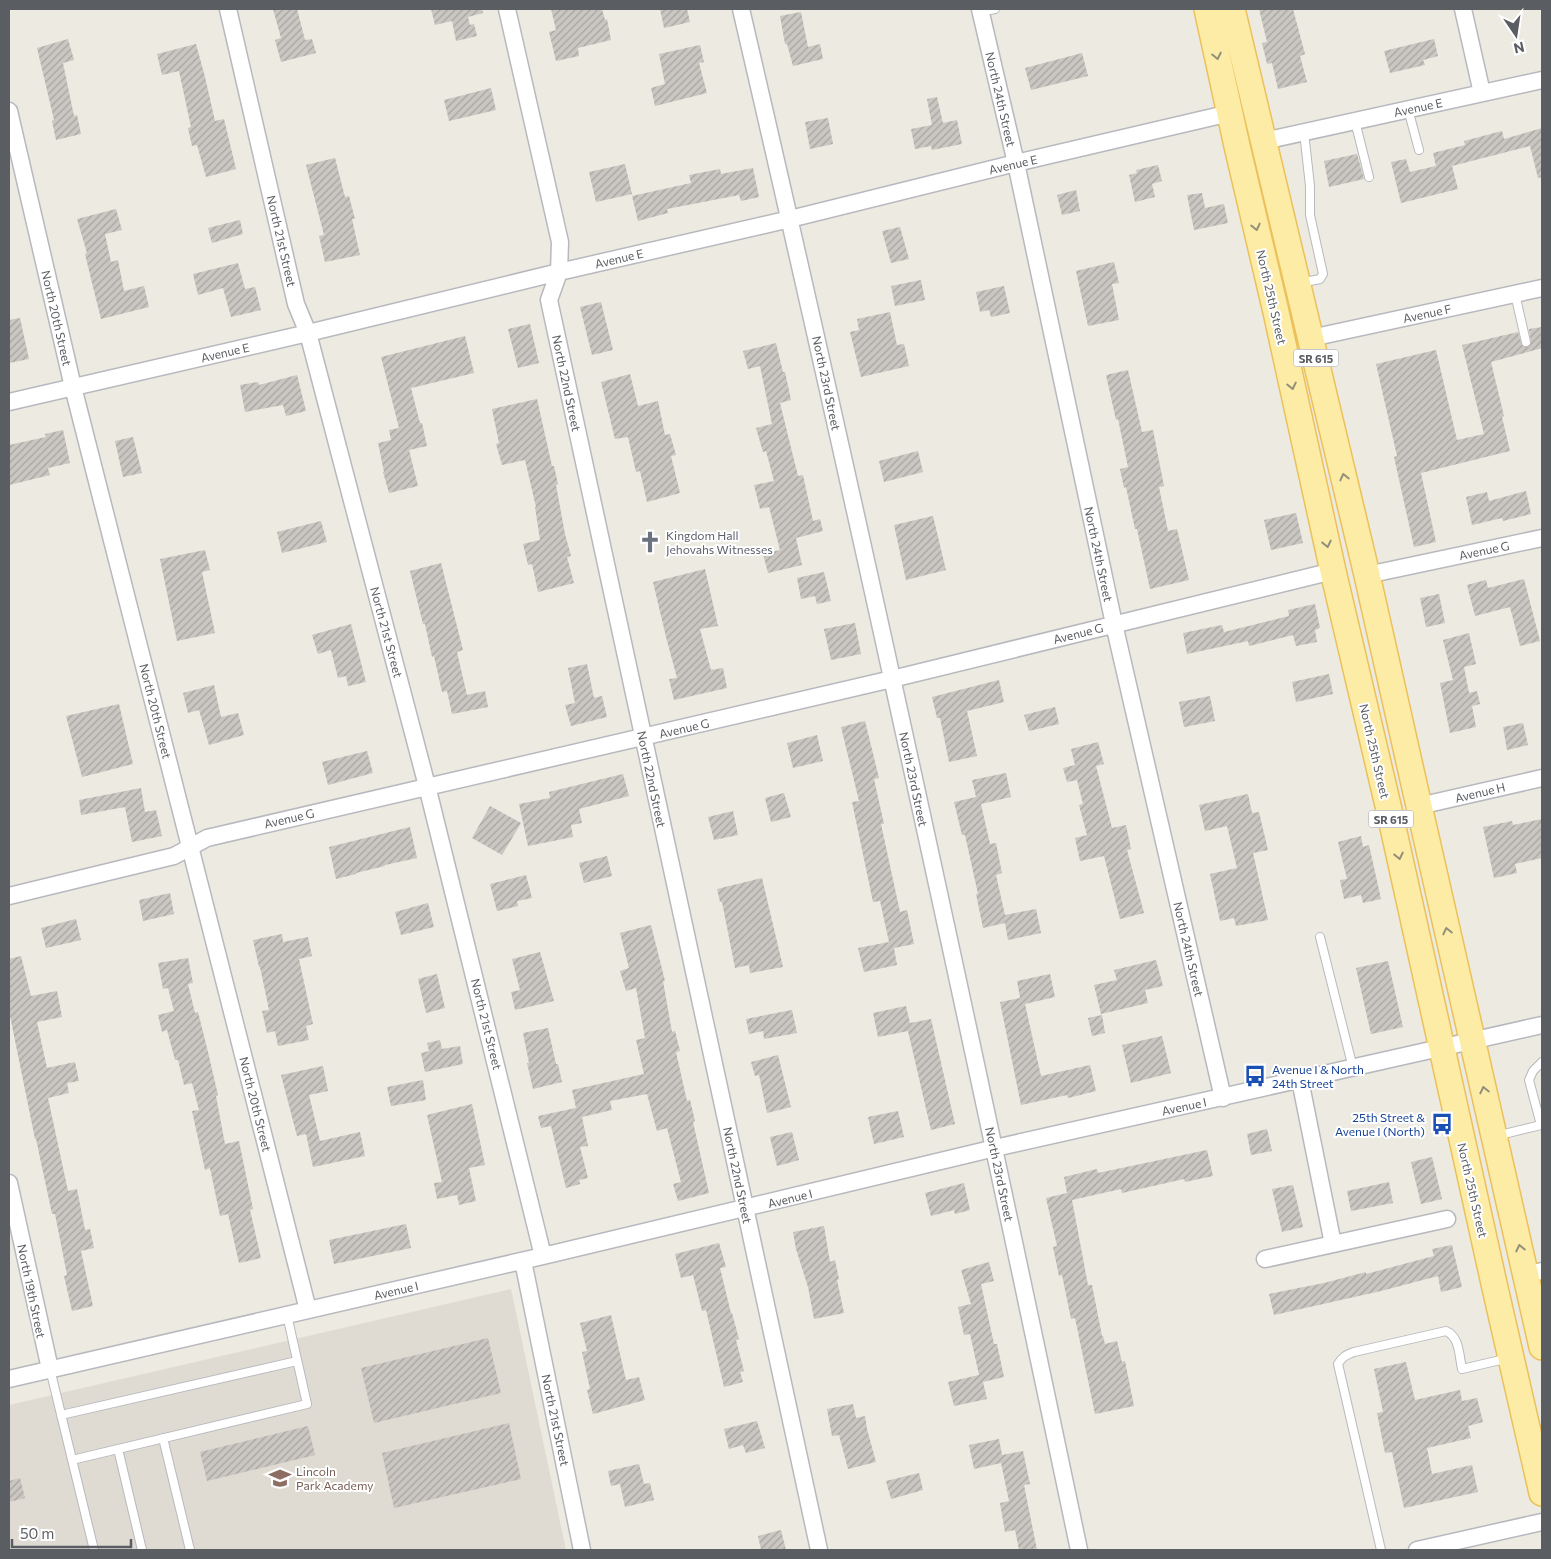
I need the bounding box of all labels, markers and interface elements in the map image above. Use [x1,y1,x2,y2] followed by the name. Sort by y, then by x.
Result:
[1491,10,1541,60] north arrow
[1512,39,1526,58] text: N
[983,50,1019,148] street label: North 24th Street
[1211,52,1222,61] one-way arrow
[1392,95,1444,119] street label: Avenue E
[987,152,1039,176] street label: Avenue E
[265,194,299,288] street label: North 21st Street
[1250,223,1261,232] one-way arrow
[593,246,645,270] street label: Avenue E
[1254,248,1290,346] street label: North 25th Street
[39,269,75,367] street label: North 20th Street
[1401,301,1453,325] street label: Avenue F
[550,333,584,433] street label: North 22nd Street
[810,334,844,432] street label: North 23rd Street
[199,340,251,364] street label: Avenue E
[1294,349,1338,366] road number: SR 615
[1286,381,1297,390] one-way arrow
[1339,472,1350,481] one-way arrow
[1082,505,1116,603] street label: North 24th Street
[666,528,773,557] place label: Kingdom Hall Jehovahs Witnesses
[637,529,663,555] church icon: Kingdom Hall Jehovahs Witnesses
[1458,538,1510,562] street label: Avenue G
[1321,540,1332,549] one-way arrow
[368,585,406,679] street label: North 21st Street
[1052,620,1104,646] street label: Avenue G
[137,662,175,760] street label: North 20th Street
[1357,702,1393,800] street label: North 25th Street
[658,715,710,741] street label: Avenue G
[635,729,669,829] street label: North 22nd Street
[897,730,931,828] street label: North 23rd Street
[1453,779,1507,805] street label: Avenue H
[263,805,315,831] street label: Avenue G
[1368,811,1414,828] road number: SR 615
[1393,852,1404,861] one-way arrow
[1171,900,1207,998] street label: North 24th Street
[1442,927,1453,936] one-way arrow
[469,977,505,1071] street label: North 21st Street
[237,1055,275,1153] street label: North 20th Street
[1272,1062,1364,1090] place label: Avenue I & North 24th Street
[1242,1063,1268,1089] bus stop icon: Avenue I & North 24th Street
[1479,1085,1490,1094] one-way arrow
[1160,1094,1208,1118] street label: Avenue I
[1335,1110,1425,1138] place label: 25th Street & Avenue I (North)
[1429,1111,1455,1137] bus stop icon: 25th Street & Avenue I (North)
[721,1125,755,1225] street label: North 22nd Street
[983,1125,1017,1223] street label: North 23rd Street
[1455,1141,1491,1239] street label: North 25th Street
[766,1186,814,1210] street label: Avenue I
[15,1243,49,1339] street label: North 19th Street
[1515,1244,1526,1253] one-way arrow
[372,1278,420,1302] street label: Avenue I
[539,1373,573,1467] street label: North 21st Street
[296,1464,373,1492] place label: Lincoln Park Academy
[267,1465,293,1491] school or university icon: Lincoln Park Academy
[12,1516,131,1548] scale bar
[20,1524,54,1542] text: 50 m

